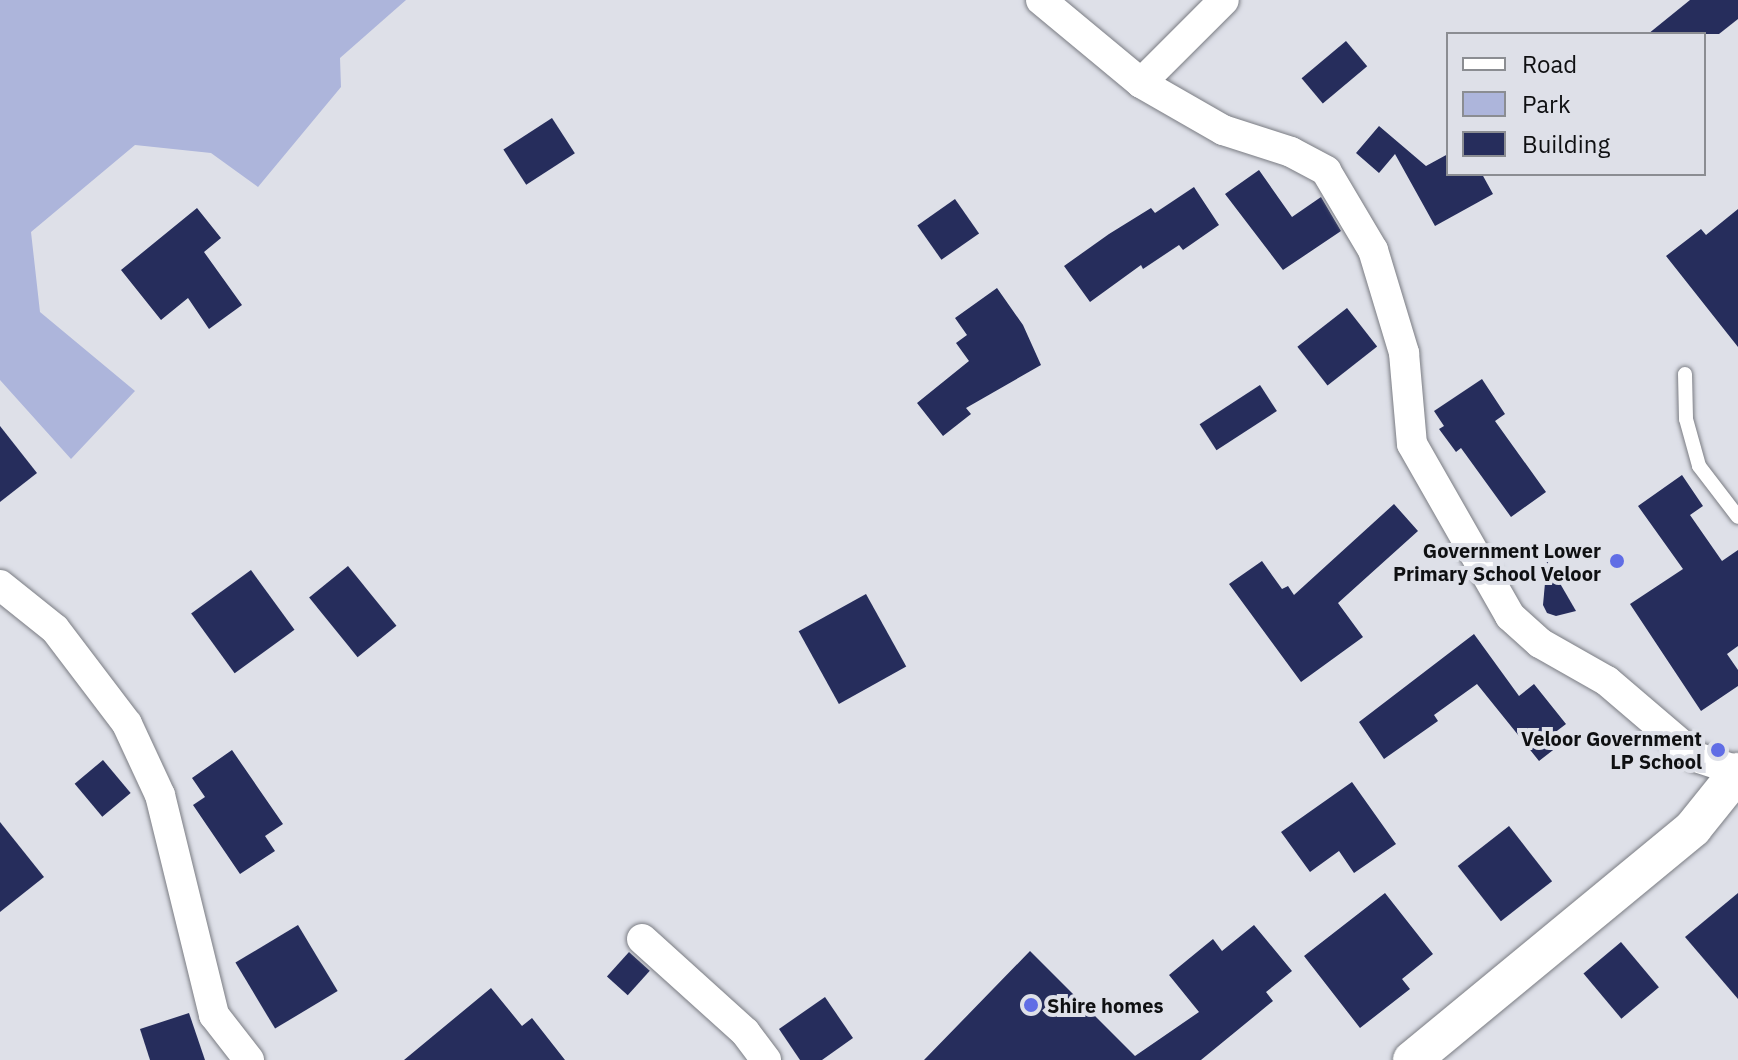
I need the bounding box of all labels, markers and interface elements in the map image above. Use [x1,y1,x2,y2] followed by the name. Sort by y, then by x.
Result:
[1446,32,1706,176] legend
[1522,48,1577,80] text: Road
[1522,88,1571,120] text: Park
[1522,128,1610,160] text: Building
[1393,538,1601,585] place label: Government Lower Primary School Veloor
[1608,552,1626,570] marker: Government Lower Primary School Veloor
[1521,726,1702,773] place label: Veloor Government LP School
[1709,741,1727,759] marker: Veloor Government LP School
[1047,993,1163,1017] place label: Shire homes
[1022,996,1040,1014] marker: Shire homes

